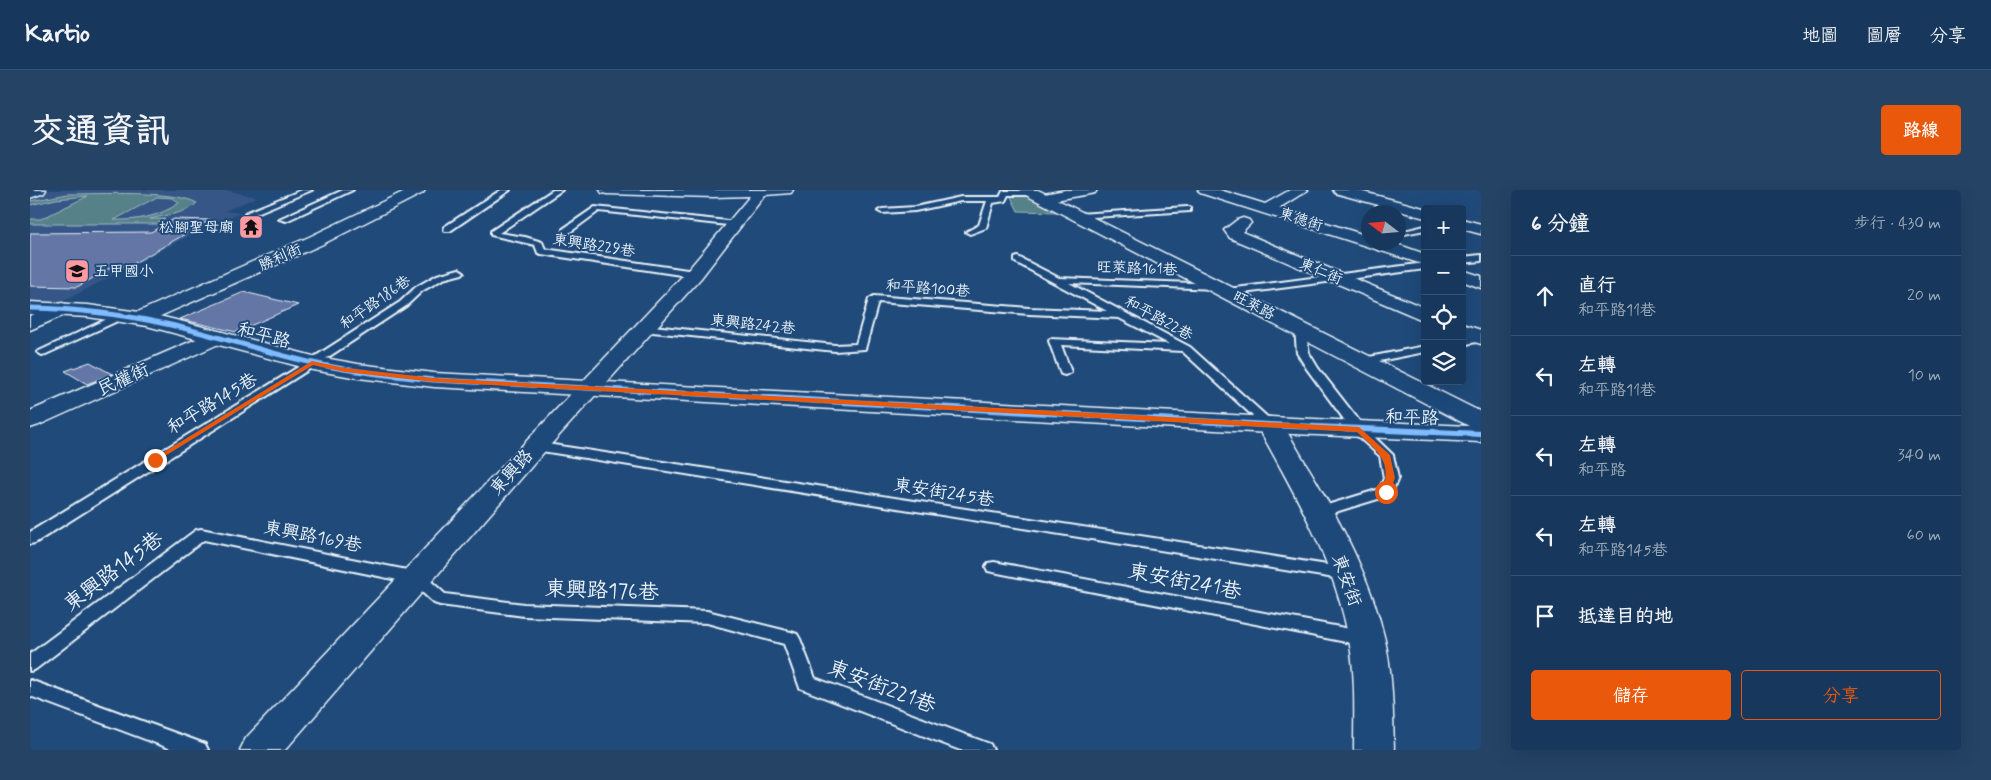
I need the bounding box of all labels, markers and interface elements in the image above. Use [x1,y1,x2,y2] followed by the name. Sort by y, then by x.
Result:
[25,19,90,50] text: Kartio
[1802,24,1838,48] text: 地圖
[1866,24,1902,48] text: 圖層
[1930,24,1966,48] text: 分享
[1881,105,1961,155] button: 路線
[30,109,170,155] text: 交通資訊
[1276,203,1325,236] street label: 東德街
[1361,205,1406,250] north arrow
[1421,205,1466,385] map controls
[1421,205,1466,250] button: +
[1531,210,1589,238] text: 6 分鐘
[1854,213,1941,234] text: 步行 · 430 m
[238,214,264,240] temple icon: 松腳聖母廟
[159,218,234,238] place label: 松腳聖母廟
[551,230,636,262] street label: 東興路229巷
[256,240,305,276] street label: 勝利街
[1421,250,1466,295] button: −
[1296,254,1345,290] street label: 東仁街
[64,258,90,284] school or university icon: 五甲國小
[1096,258,1178,280] street label: 旺萊路161巷
[94,262,154,282] place label: 五甲國小
[336,271,415,335] street label: 和平路186巷
[1578,273,1616,298] text: 直行
[885,276,971,302] street label: 和平路100巷
[1531,282,1559,310] icon: ahead
[1907,285,1941,306] text: 20 m
[1229,287,1278,325] street label: 旺萊路
[1121,292,1196,346] street label: 和平路22巷
[1421,295,1466,340] button: locate
[1578,300,1656,321] text: 和平路11巷
[709,311,796,339] street label: 東興路242巷
[235,317,293,355] street label: 和平路
[1421,340,1466,385] button: layers
[1578,353,1616,378] text: 左轉
[94,358,153,402] street label: 民權街
[1531,362,1559,390] icon: left
[1908,365,1941,386] text: 10 m
[163,368,262,440] street label: 和平路145巷
[1578,380,1656,401] text: 和平路11巷
[1385,405,1439,431] street label: 和平路
[1578,433,1616,458] text: 左轉
[1531,442,1559,470] icon: left
[485,445,539,501] street label: 東興路
[1897,445,1941,466] text: 340 m
[144,449,167,472] route end
[1578,460,1626,481] text: 和平路
[892,473,996,513] street label: 東安街245巷
[1375,481,1398,504] route start
[1578,513,1616,538] text: 左轉
[262,516,364,558] street label: 東興路169巷
[1531,522,1559,550] icon: left
[58,525,169,618] street label: 東興路145巷
[1907,525,1941,546] text: 60 m
[1578,540,1668,561] text: 和平路145巷
[1326,551,1367,610] street label: 東安街
[1126,557,1244,607] street label: 東安街241巷
[545,575,659,607] street label: 東興路176巷
[1531,602,1559,630] icon: arrive
[1578,604,1673,629] text: 抵達目的地
[824,654,940,720] street label: 東安街221巷
[1531,670,1731,720] button: 儲存
[1741,670,1941,720] button: 分享

